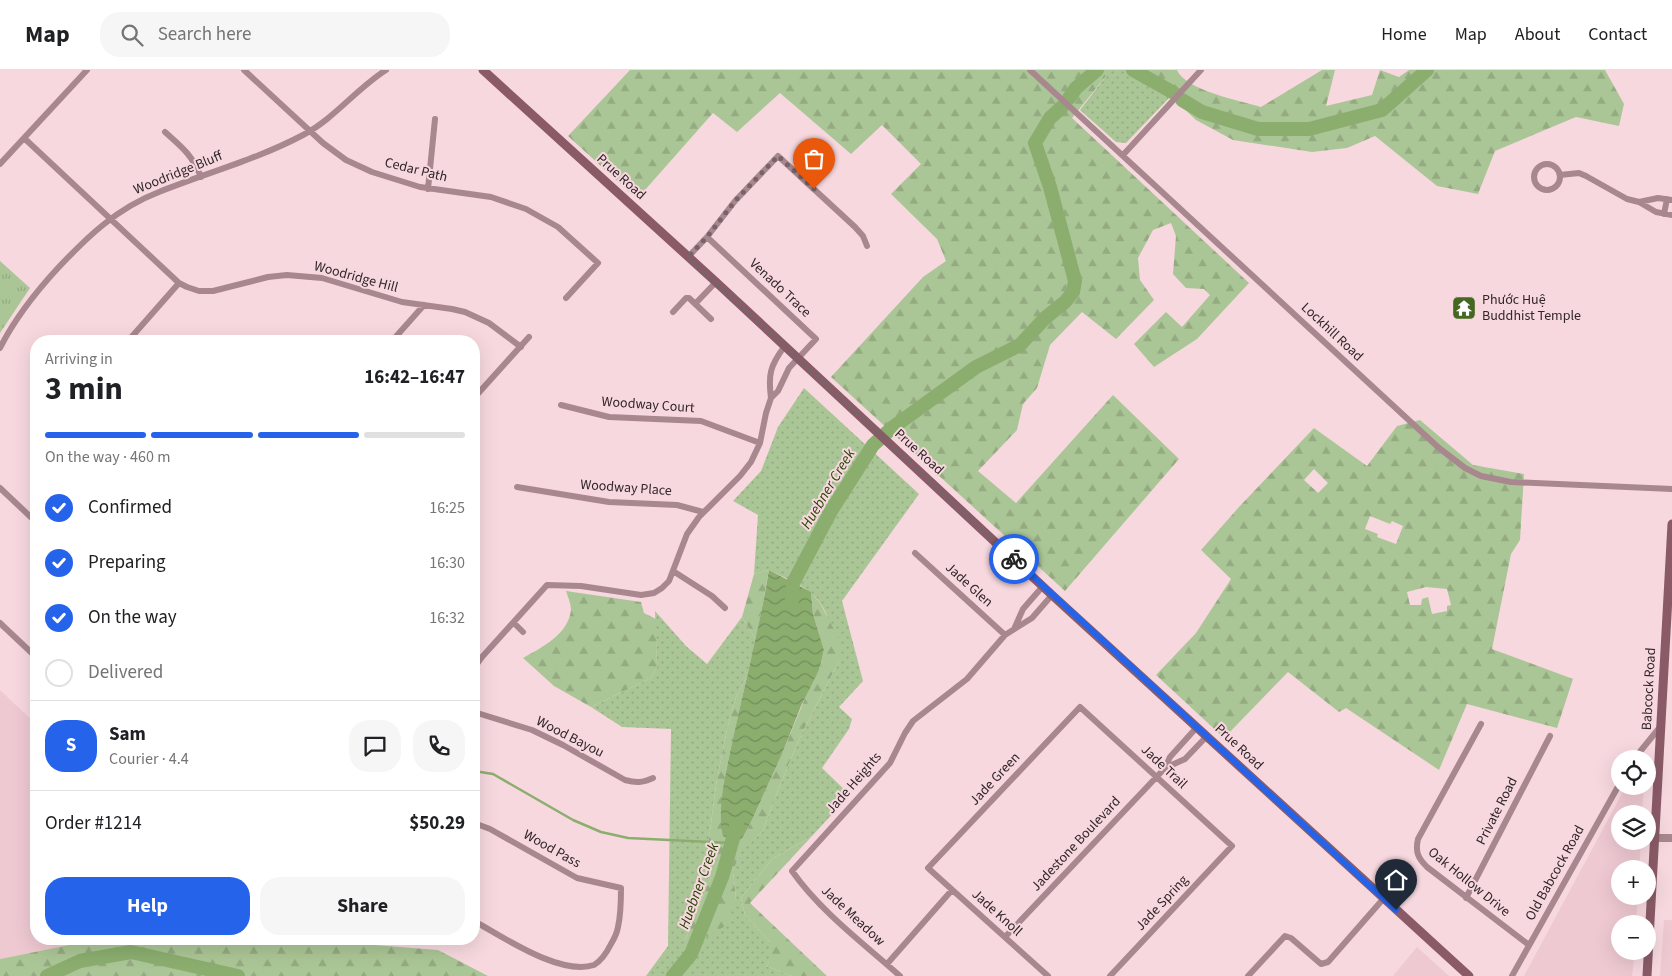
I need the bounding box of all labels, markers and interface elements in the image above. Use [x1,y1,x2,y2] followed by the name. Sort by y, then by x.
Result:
[100,12,450,57] search box
[25,17,70,52] text: Map
[118,21,146,49] icon: search
[158,21,251,48] text: Search here
[1381,22,1427,47] text: Home
[1455,22,1487,47] text: Map
[1515,22,1560,47] text: About
[1588,22,1647,47] text: Contact
[793,138,835,189] pin
[800,145,828,173] icon: bag
[131,146,226,200] street label: Woodridge Bluff
[592,149,650,205] street label: Prue Road
[383,153,449,187] street label: Cedar Path
[745,254,815,322] street label: Venado Trace
[312,256,401,298] street label: Woodridge Hill
[1482,290,1581,326] place label: Phước Huệ Buddhist Temple
[1451,295,1477,321] temple icon: Phước Huệ Buddhist Temple
[1296,298,1368,366] street label: Lockhill Road
[45,348,113,370] text: Arriving in
[364,364,465,391] text: 16:42–16:47
[45,366,123,412] text: 3 min
[601,392,695,418] street label: Woodway Court
[890,424,948,480] street label: Prue Road
[796,444,861,533] water label: Huebner Creek
[45,446,170,468] text: On the way · 460 m
[579,475,673,501] street label: Woodway Place
[45,494,73,522] icon: check
[88,494,172,521] text: Confirmed
[429,497,465,519] text: 16:25
[989,534,1039,584] courier
[1000,545,1028,573] icon: bike
[45,549,73,577] icon: check
[88,549,166,576] text: Preparing
[429,552,465,574] text: 16:30
[941,558,997,612] street label: Jade Glen
[45,604,73,632] icon: check
[88,604,177,631] text: On the way
[429,607,465,629] text: 16:32
[1637,647,1661,731] street label: Babcock Road
[88,659,163,686] text: Delivered
[533,711,607,763] street label: Wood Bayou
[1210,719,1268,775] street label: Prue Road
[349,720,401,772] button: chat
[413,720,465,772] button: phone
[109,721,146,748] text: Sam
[66,732,76,759] text: S
[1136,740,1192,794] street label: Jade Trail
[109,748,189,770] text: Courier · 4.4
[822,748,887,818] street label: Jade Heights
[965,748,1025,810] street label: Jade Green
[1611,750,1656,960] map controls
[1611,750,1656,795] button: locate
[1471,774,1523,848] street label: Private Road
[1027,792,1125,896] street label: Jadestone Boulevard
[1611,805,1656,850] button: layers
[45,810,142,837] text: Order #1214
[409,810,465,837] text: $50.29
[1520,822,1590,924] street label: Old Babcock Road
[520,825,584,873] street label: Wood Pass
[674,839,725,932] water label: Huebner Creek
[1424,843,1514,921] street label: Oak Hollow Drive
[1375,859,1417,910] pin
[1611,860,1656,905] button: +
[1382,866,1410,894] icon: home
[1131,871,1193,935] street label: Jade Spring
[45,877,250,935] button: Help
[260,877,465,935] button: Share
[817,881,889,951] street label: Jade Meadow
[967,885,1027,941] street label: Jade Knoll
[1611,915,1656,960] button: −

